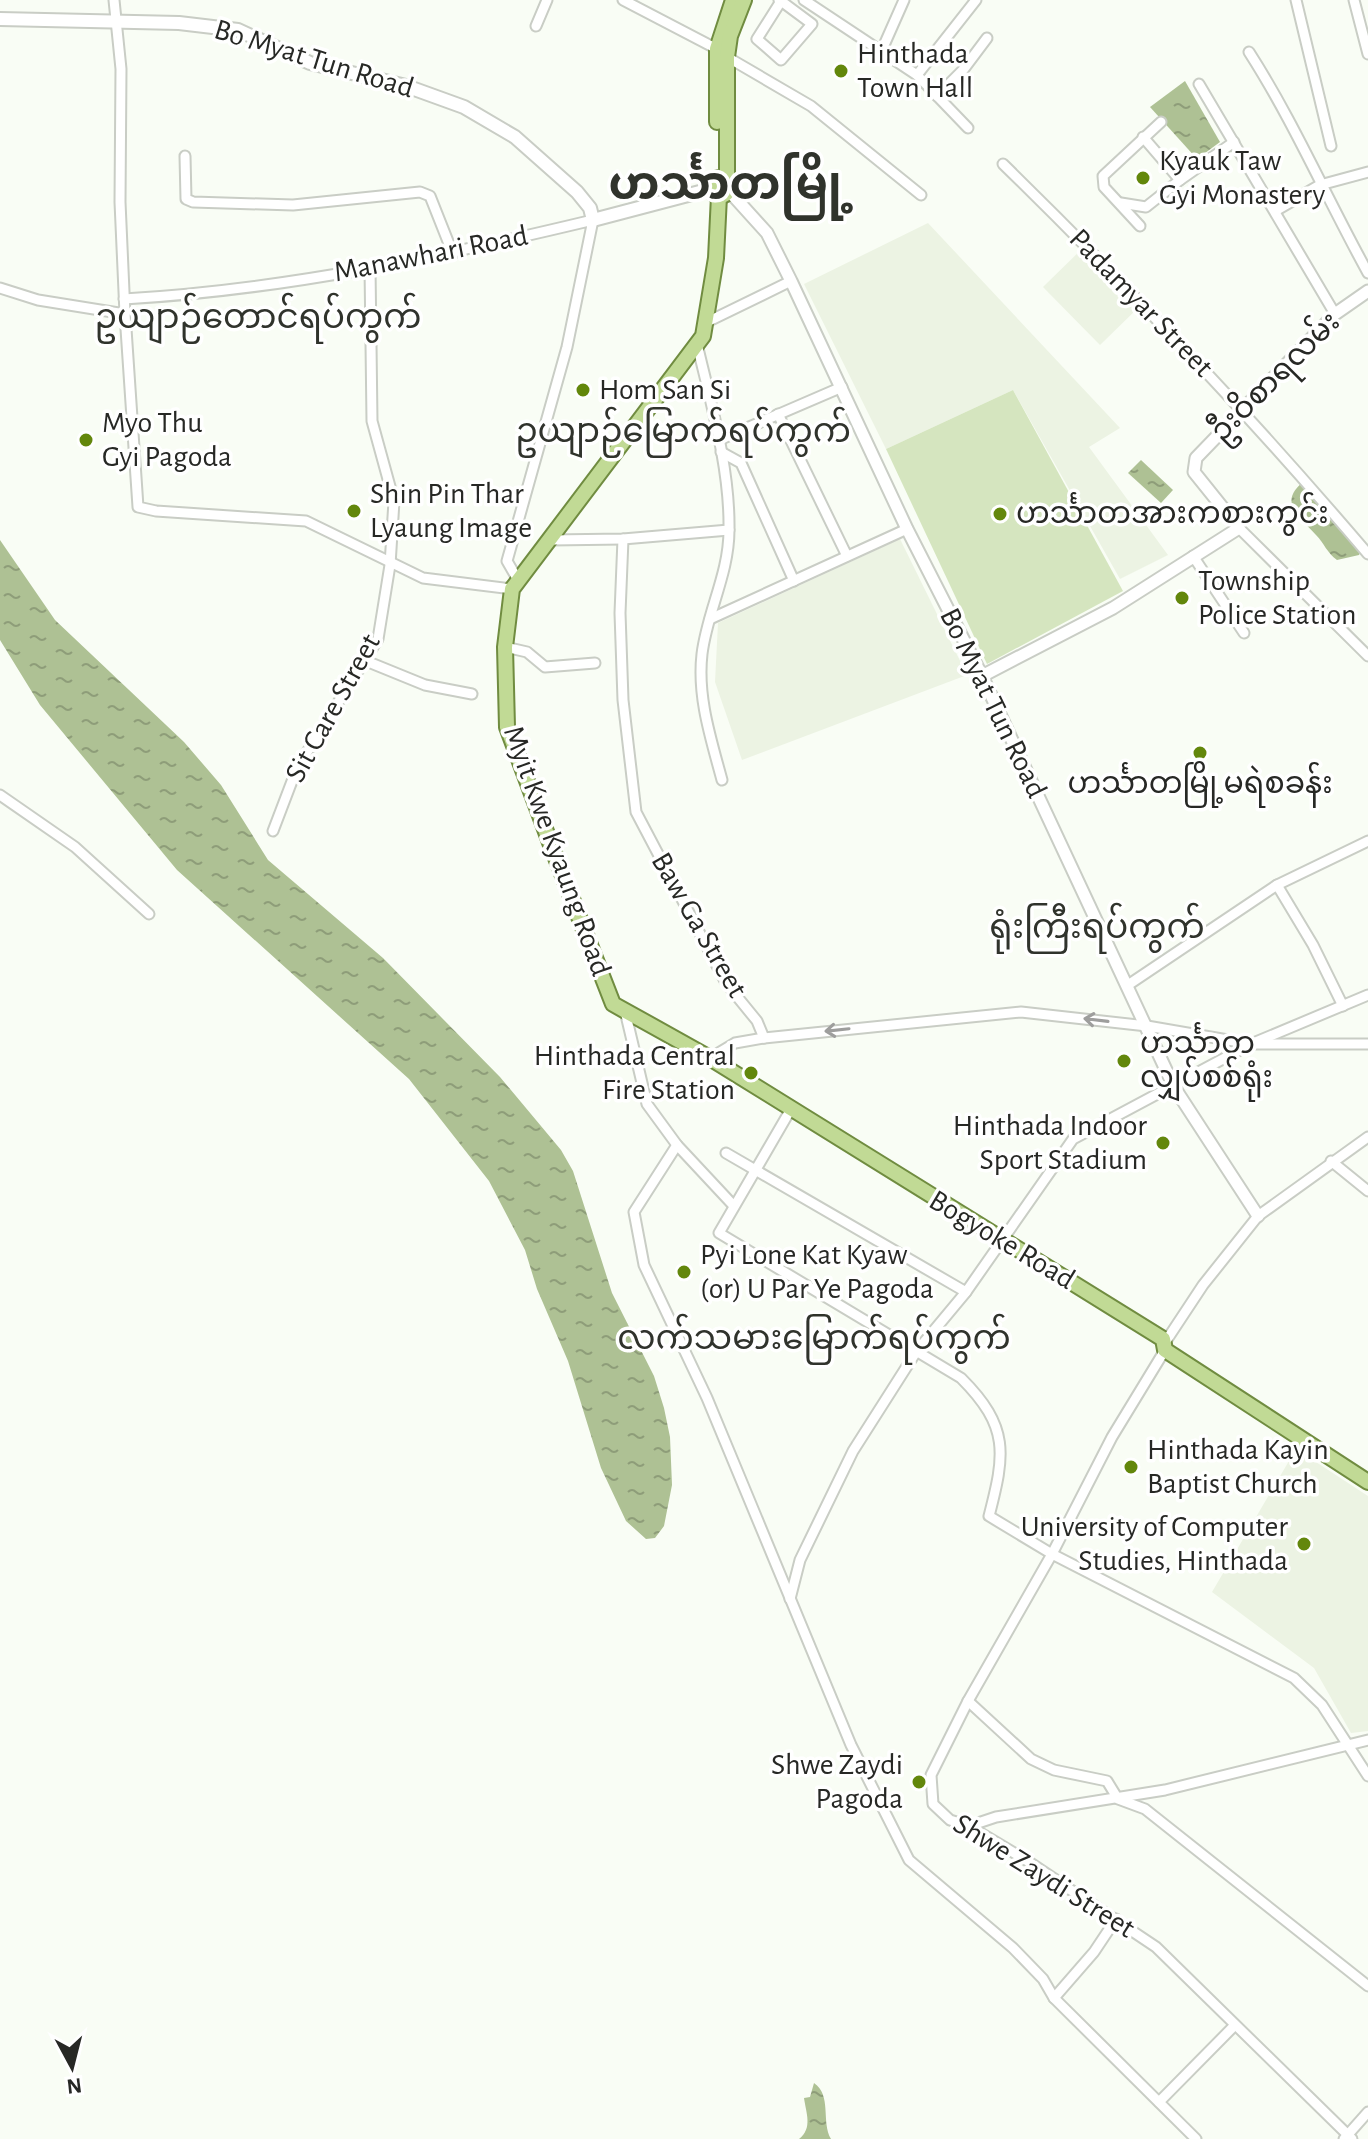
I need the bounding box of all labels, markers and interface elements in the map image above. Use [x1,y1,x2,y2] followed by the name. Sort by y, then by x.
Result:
[211,14,417,104] street label: Bo Myat Tun Road
[857,39,973,103] place label: Hinthada Town Hall
[832,62,850,80] marker: Hinthada Town Hall
[1159,146,1325,210] place label: Kyauk Taw Gyi Monastery
[608,152,854,221] district label: ဟင်္သာတမြို့
[1134,169,1152,187] marker: Kyauk Taw Gyi Monastery
[332,220,530,288] street label: Manawhari Road
[1063,223,1219,383] street label: Padamyar Street
[94,292,422,345] district label: ဥယျာဉ်တောင်ရပ်ကွက်
[1199,301,1352,454] street label: ဦးဝိစာရလမ်း
[599,375,731,405] place label: Hom San Si
[574,381,592,399] marker: Hom San Si
[515,406,851,459] district label: ဥယျာဉ်မြောက်ရပ်ကွက်
[102,408,232,472] place label: Myo Thu Gyi Pagoda
[77,431,95,449] marker: Myo Thu Gyi Pagoda
[370,479,532,543] place label: Shin Pin Thar Lyaung Image
[1016,491,1329,536] place label: ဟင်္သာတအားကစားကွင်း
[345,502,363,520] marker: Shin Pin Thar Lyaung Image
[991,505,1009,523] marker: ဟင်္သာတအားကစားကွင်း
[1198,566,1356,630] place label: Township Police Station
[1173,589,1191,607] marker: Township Police Station
[934,603,1052,803] street label: Bo Myat Tun Road
[280,629,386,787] street label: Sit Care Street
[498,722,616,980] street label: Myit Kwe Kyaung Road
[1191,744,1209,762] marker: ဟင်္သာတမြို့မရဲစခန်း
[1067,761,1333,808] place label: ဟင်္သာတမြို့မရဲစခန်း
[646,847,753,1003] street label: Baw Ga Street
[989,902,1205,954] district label: ရုံးကြီးရပ်ကွက်
[1083,1013,1110,1028] one-way arrow
[1140,1022,1273,1102] place label: ဟင်္သာတ လျှပ်စစ်ရုံး
[824,1023,851,1038] one-way arrow
[534,1041,735,1105] place label: Hinthada Central Fire Station
[1115,1052,1133,1070] marker: ဟင်္သာတ လျှပ်စစ်ရုံး
[742,1064,760,1082] marker: Hinthada Central Fire Station
[953,1111,1147,1175] place label: Hinthada Indoor Sport Stadium
[1154,1134,1172,1152] marker: Hinthada Indoor Sport Stadium
[924,1185,1080,1295] street label: Bogyoke Road
[700,1240,934,1304] place label: Pyi Lone Kat Kyaw (or) U Par Ye Pagoda
[675,1263,693,1281] marker: Pyi Lone Kat Kyaw (or) U Par Ye Pagoda
[617,1313,1011,1365] district label: လက်သမားမြောက်ရပ်ကွက်
[1147,1435,1329,1499] place label: Hinthada Kayin Baptist Church
[1122,1458,1140,1476] marker: Hinthada Kayin Baptist Church
[1021,1512,1288,1576] place label: University of Computer Studies, Hinthada
[1295,1535,1313,1553] marker: University of Computer Studies, Hinthada
[771,1750,903,1814] place label: Shwe Zaydi Pagoda
[910,1773,928,1791] marker: Shwe Zaydi Pagoda
[948,1808,1140,1944] street label: Shwe Zaydi Street
[32,2027,112,2107] north arrow
[65,2074,83,2098] text: N

